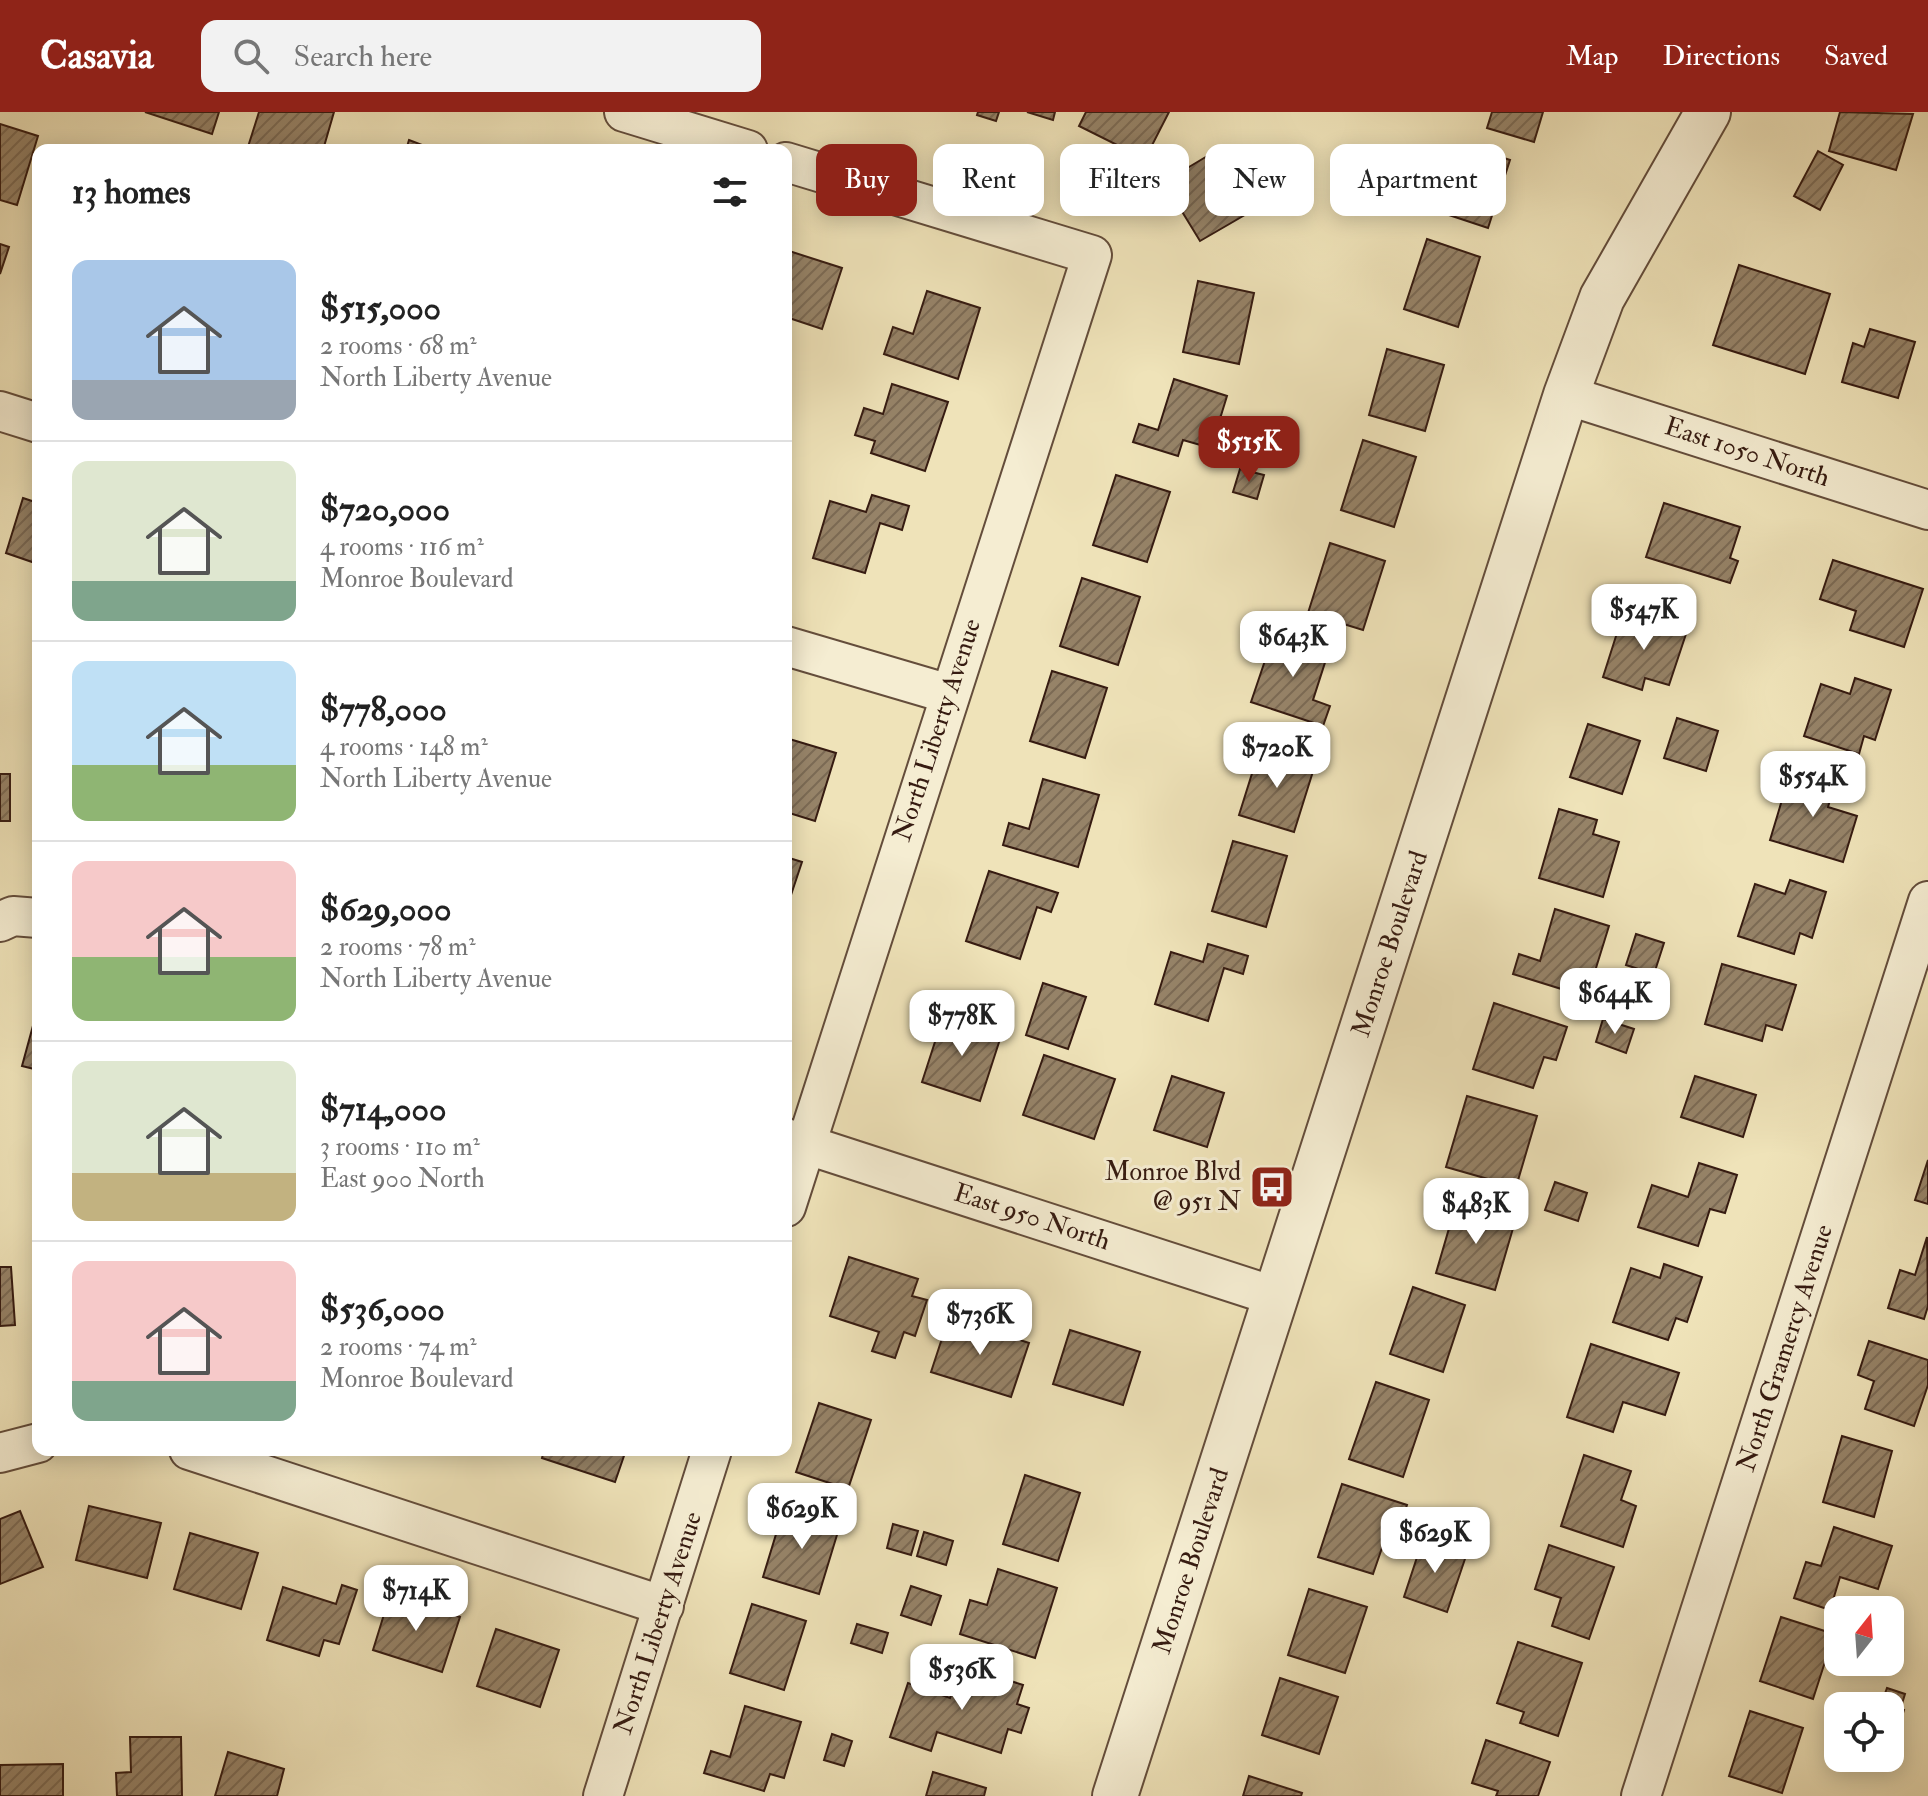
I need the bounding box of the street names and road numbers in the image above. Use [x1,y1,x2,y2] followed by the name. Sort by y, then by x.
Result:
[1660,410,1834,494] street label: East 1050 North
[886,615,988,845] street label: North Liberty Avenue
[1345,847,1435,1041] street label: Monroe Boulevard
[950,1177,1115,1257] street label: East 950 North
[1730,1220,1840,1476] street label: North Gramercy Avenue
[1146,1464,1236,1658] street label: Monroe Boulevard
[607,1508,709,1738] street label: North Liberty Avenue

